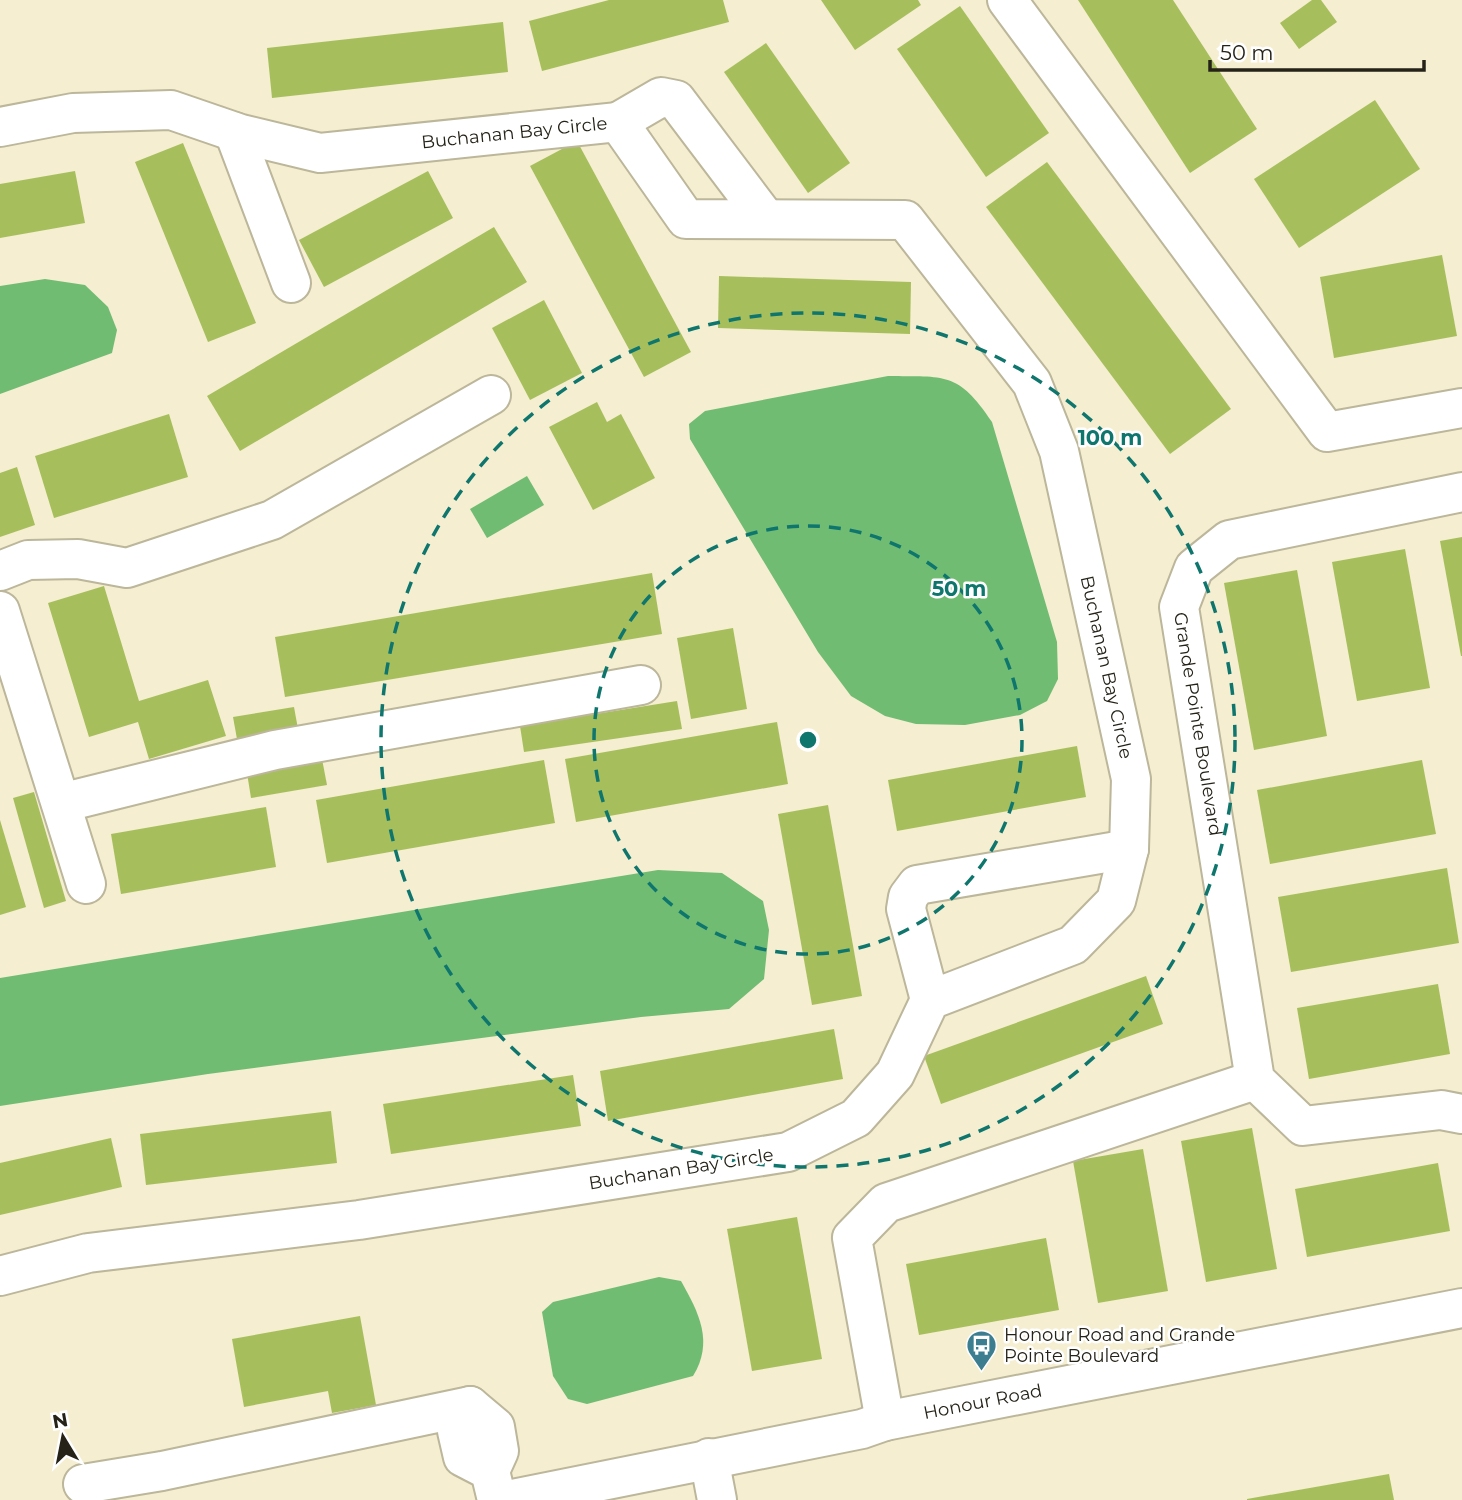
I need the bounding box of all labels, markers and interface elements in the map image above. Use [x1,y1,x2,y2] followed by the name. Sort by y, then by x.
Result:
[1210,28,1424,72] scale bar
[1220,40,1274,65] text: 50 m
[420,112,609,153] street label: Buchanan Bay Circle
[1078,425,1142,450] text: 100 m
[1076,574,1137,761] street label: Buchanan Bay Circle
[932,576,986,601] text: 50 m
[1169,610,1227,838] street label: Grande Pointe Boulevard
[796,728,820,752] centre of rings
[587,1144,775,1194] street label: Buchanan Bay Circle
[1004,1324,1235,1367] place label: Honour Road and Grande Pointe Boulevard
[964,1328,998,1372] bus stop icon: Honour Road and Grande Pointe Boulevard
[921,1379,1044,1424] street label: Honour Road
[28,1402,98,1472] north arrow
[51,1408,70,1433] text: N

